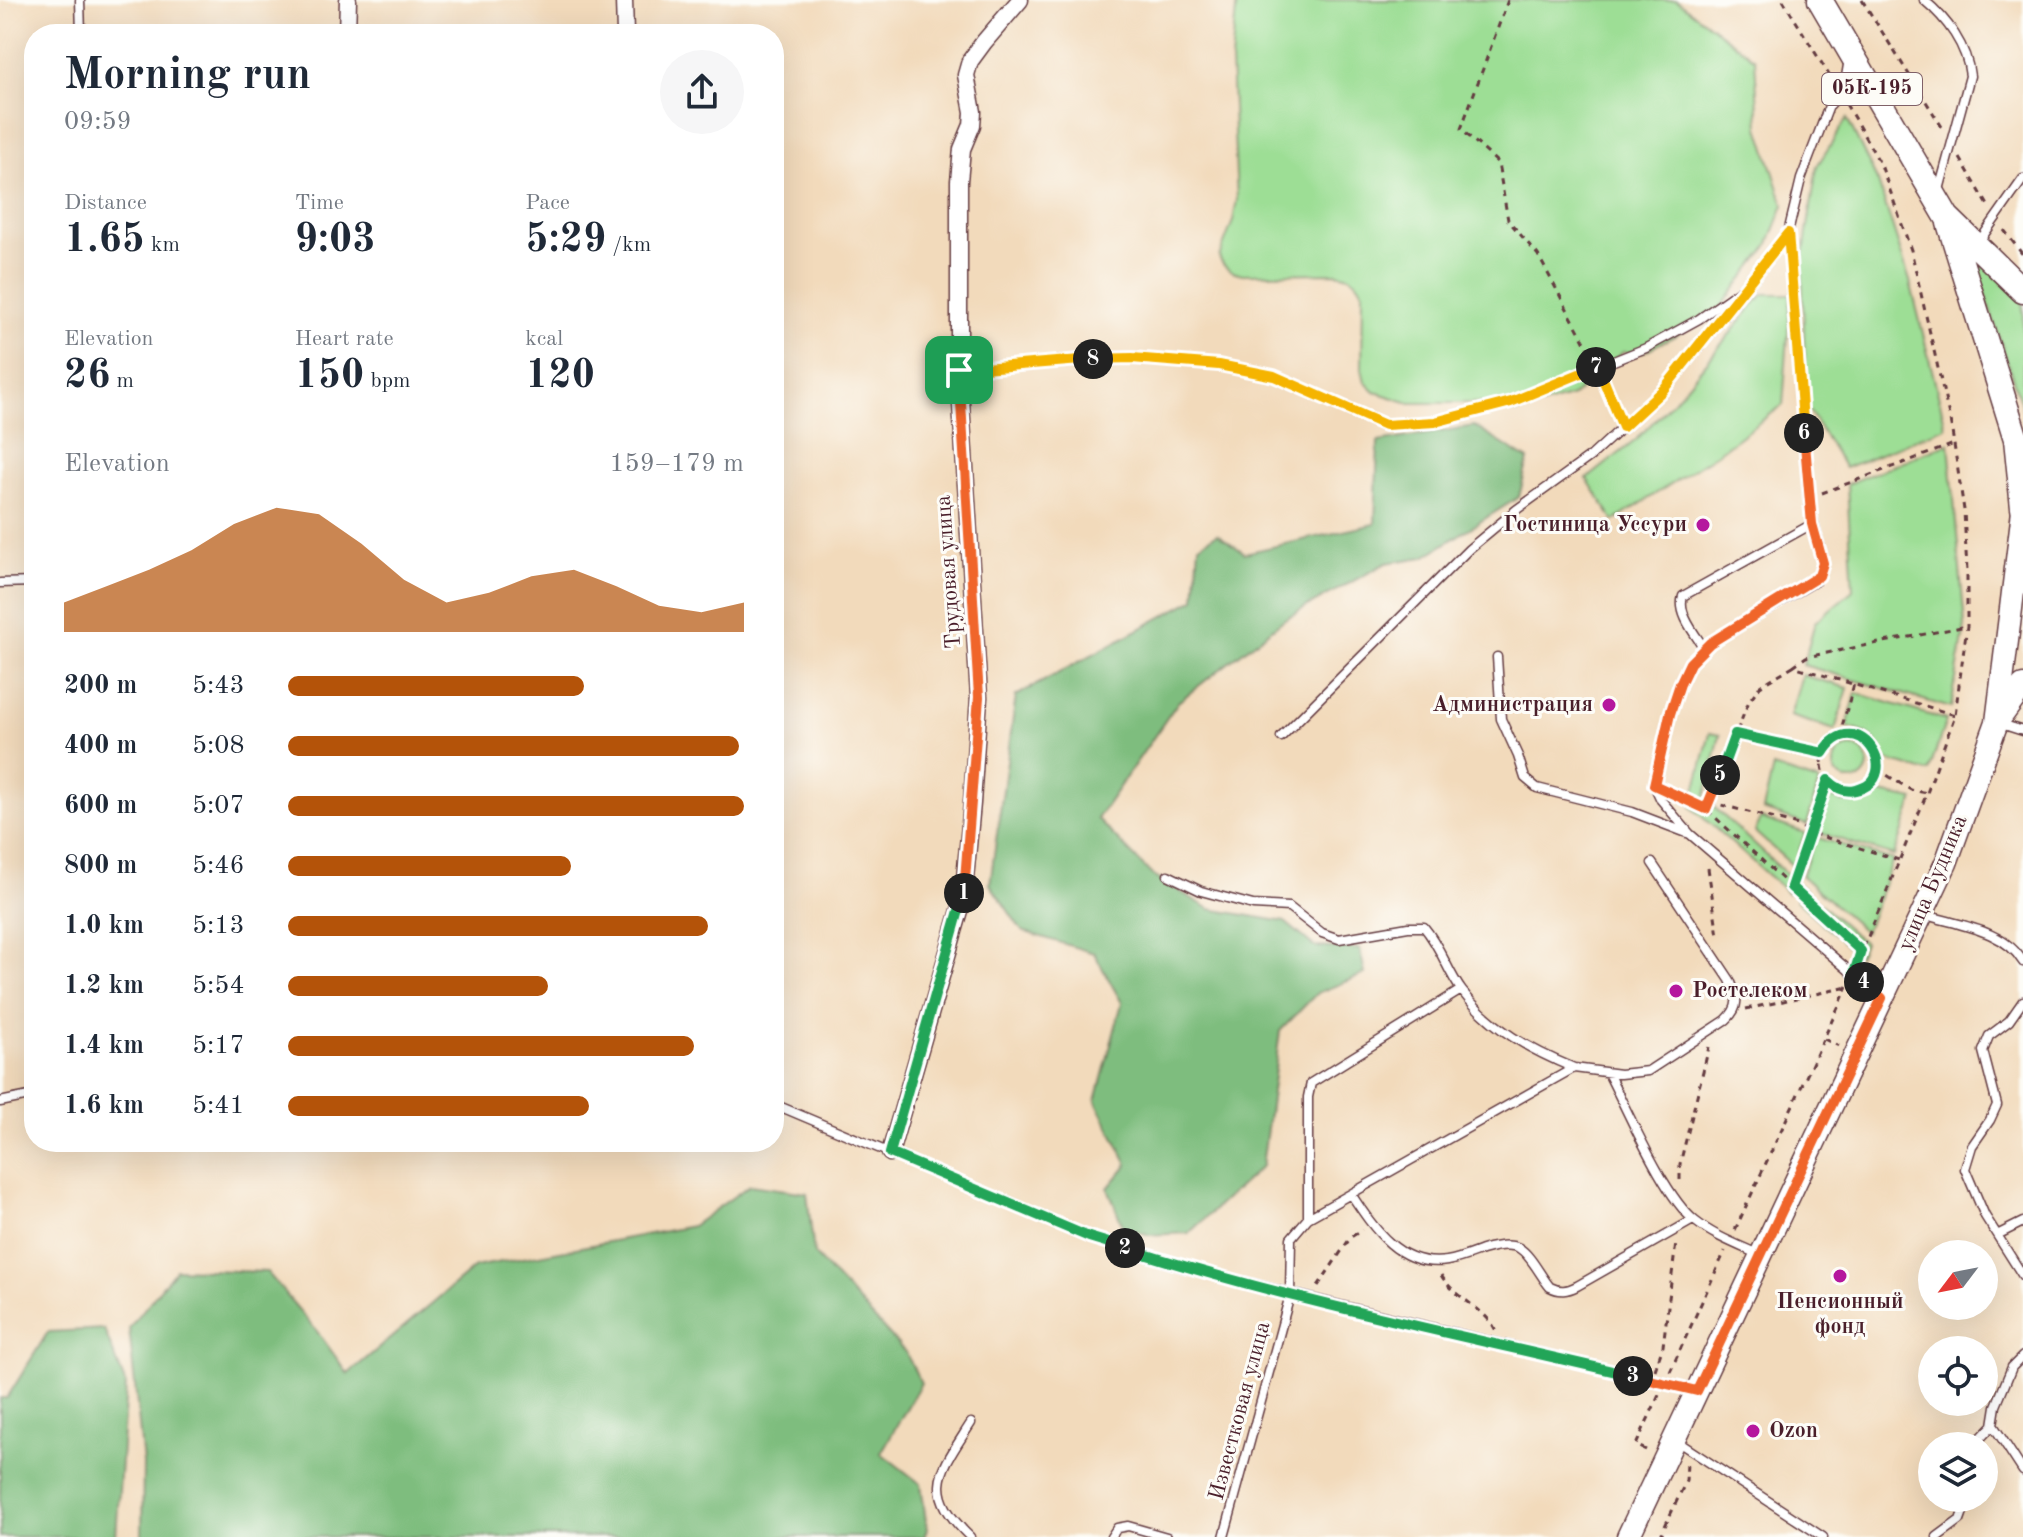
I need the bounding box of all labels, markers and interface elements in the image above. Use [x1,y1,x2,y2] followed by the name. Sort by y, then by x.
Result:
[660,50,744,134] button: share
[64,54,311,98] text: Morning run
[1822,73,1922,105] road number: 05К-195
[64,109,132,135] text: 09:59
[64,192,147,214] text: Distance
[295,192,344,214] text: Time
[525,192,570,214] text: Pace
[64,221,145,261] text: 1.65
[295,221,375,261] text: 9:03
[525,221,606,261] text: 5:29
[145,234,180,256] text: km
[606,234,651,256] text: /km
[64,328,154,350] text: Elevation
[295,328,394,350] text: Heart rate
[525,328,563,350] text: kcal
[925,336,993,404] pin
[1073,339,1113,379] pin: 8
[1576,347,1616,387] pin: 7
[937,348,981,392] icon: arrive
[1087,348,1099,370] text: 8
[1590,356,1602,378] text: 7
[64,357,110,397] text: 26
[295,357,364,397] text: 150
[525,357,595,397] text: 120
[110,370,134,392] text: m
[364,370,411,392] text: bpm
[1784,413,1824,453] pin: 6
[1798,422,1810,444] text: 6
[64,451,170,477] text: Elevation
[609,451,744,477] text: 159–179 m
[933,494,965,650] street label: Трудовая улица
[1503,514,1687,536] place label: Гостиница Уссури
[1694,516,1712,534] marker: Гостиница Уссури
[64,673,137,699] text: 200 m
[192,673,245,699] text: 5:43
[1432,694,1593,716] place label: Администрация
[1600,696,1618,714] marker: Администрация
[64,733,137,759] text: 400 m
[192,733,245,759] text: 5:08
[1700,755,1740,795] pin: 5
[1714,764,1726,786] text: 5
[64,793,137,819] text: 600 m
[192,793,245,819] text: 5:07
[1894,812,1972,954] street label: улица Будника
[64,853,137,879] text: 800 m
[192,853,245,879] text: 5:46
[944,873,984,913] pin: 1
[958,882,970,904] text: 1
[64,913,144,939] text: 1.0 km
[192,913,245,939] text: 5:13
[1844,962,1884,1002] pin: 4
[1858,971,1870,993] text: 4
[64,973,144,999] text: 1.2 km
[192,973,245,999] text: 5:54
[1692,980,1808,1002] place label: Ростелеком
[1667,982,1685,1000] marker: Ростелеком
[64,1033,144,1059] text: 1.4 km
[192,1033,245,1059] text: 5:17
[64,1093,144,1119] text: 1.6 km
[192,1093,245,1119] text: 5:41
[1105,1228,1145,1268] pin: 2
[1119,1237,1131,1259] text: 2
[1918,1240,1998,1320] north arrow
[1918,1240,1998,1512] map controls
[1831,1267,1849,1285] marker: Пенсионный фонд
[1776,1291,1904,1339] place label: Пенсионный фонд
[1206,1319,1275,1503] street label: Известковая улица
[1918,1336,1998,1416] button: locate
[1613,1356,1653,1396] pin: 3
[1627,1365,1639,1387] text: 3
[1769,1420,1818,1442] place label: Ozon
[1744,1422,1762,1440] marker: Ozon
[1918,1432,1998,1512] button: layers

